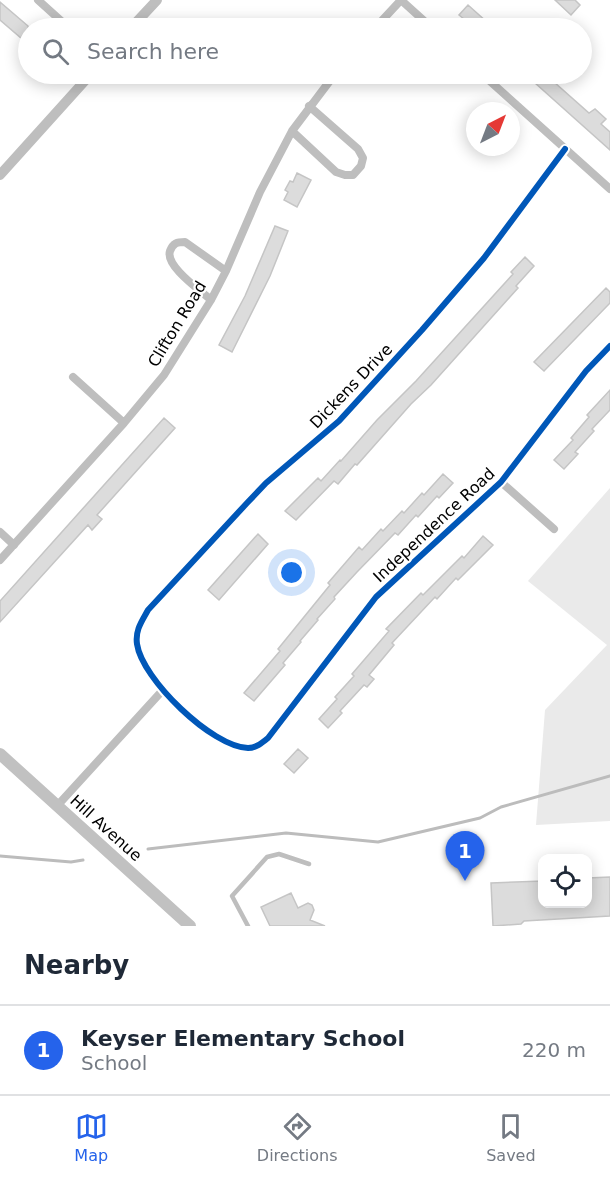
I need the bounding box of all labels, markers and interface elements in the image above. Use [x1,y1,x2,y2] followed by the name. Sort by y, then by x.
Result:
[18,18,592,84] search box
[39,35,72,68] icon: search
[87,39,219,64] text: Search here
[466,102,520,156] north arrow
[144,278,210,370] street label: Clifton Road
[306,340,396,432] street label: Dickens Drive
[369,464,499,586] street label: Independence Road
[277,558,306,587] your location
[66,791,146,865] street label: Hill Avenue
[446,832,484,881] pin: 1
[538,854,592,908] map controls
[538,854,592,908] button: locate
[24,950,129,980] text: Nearby
[81,1026,405,1051] text: Keyser Elementary School
[37,1038,50,1062] text: 1
[522,1038,586,1062] text: 220 m
[81,1051,147,1075] text: School
[74,1110,108,1165] tab: Map
[257,1110,337,1165] tab: Directions
[486,1110,536,1165] tab: Saved

